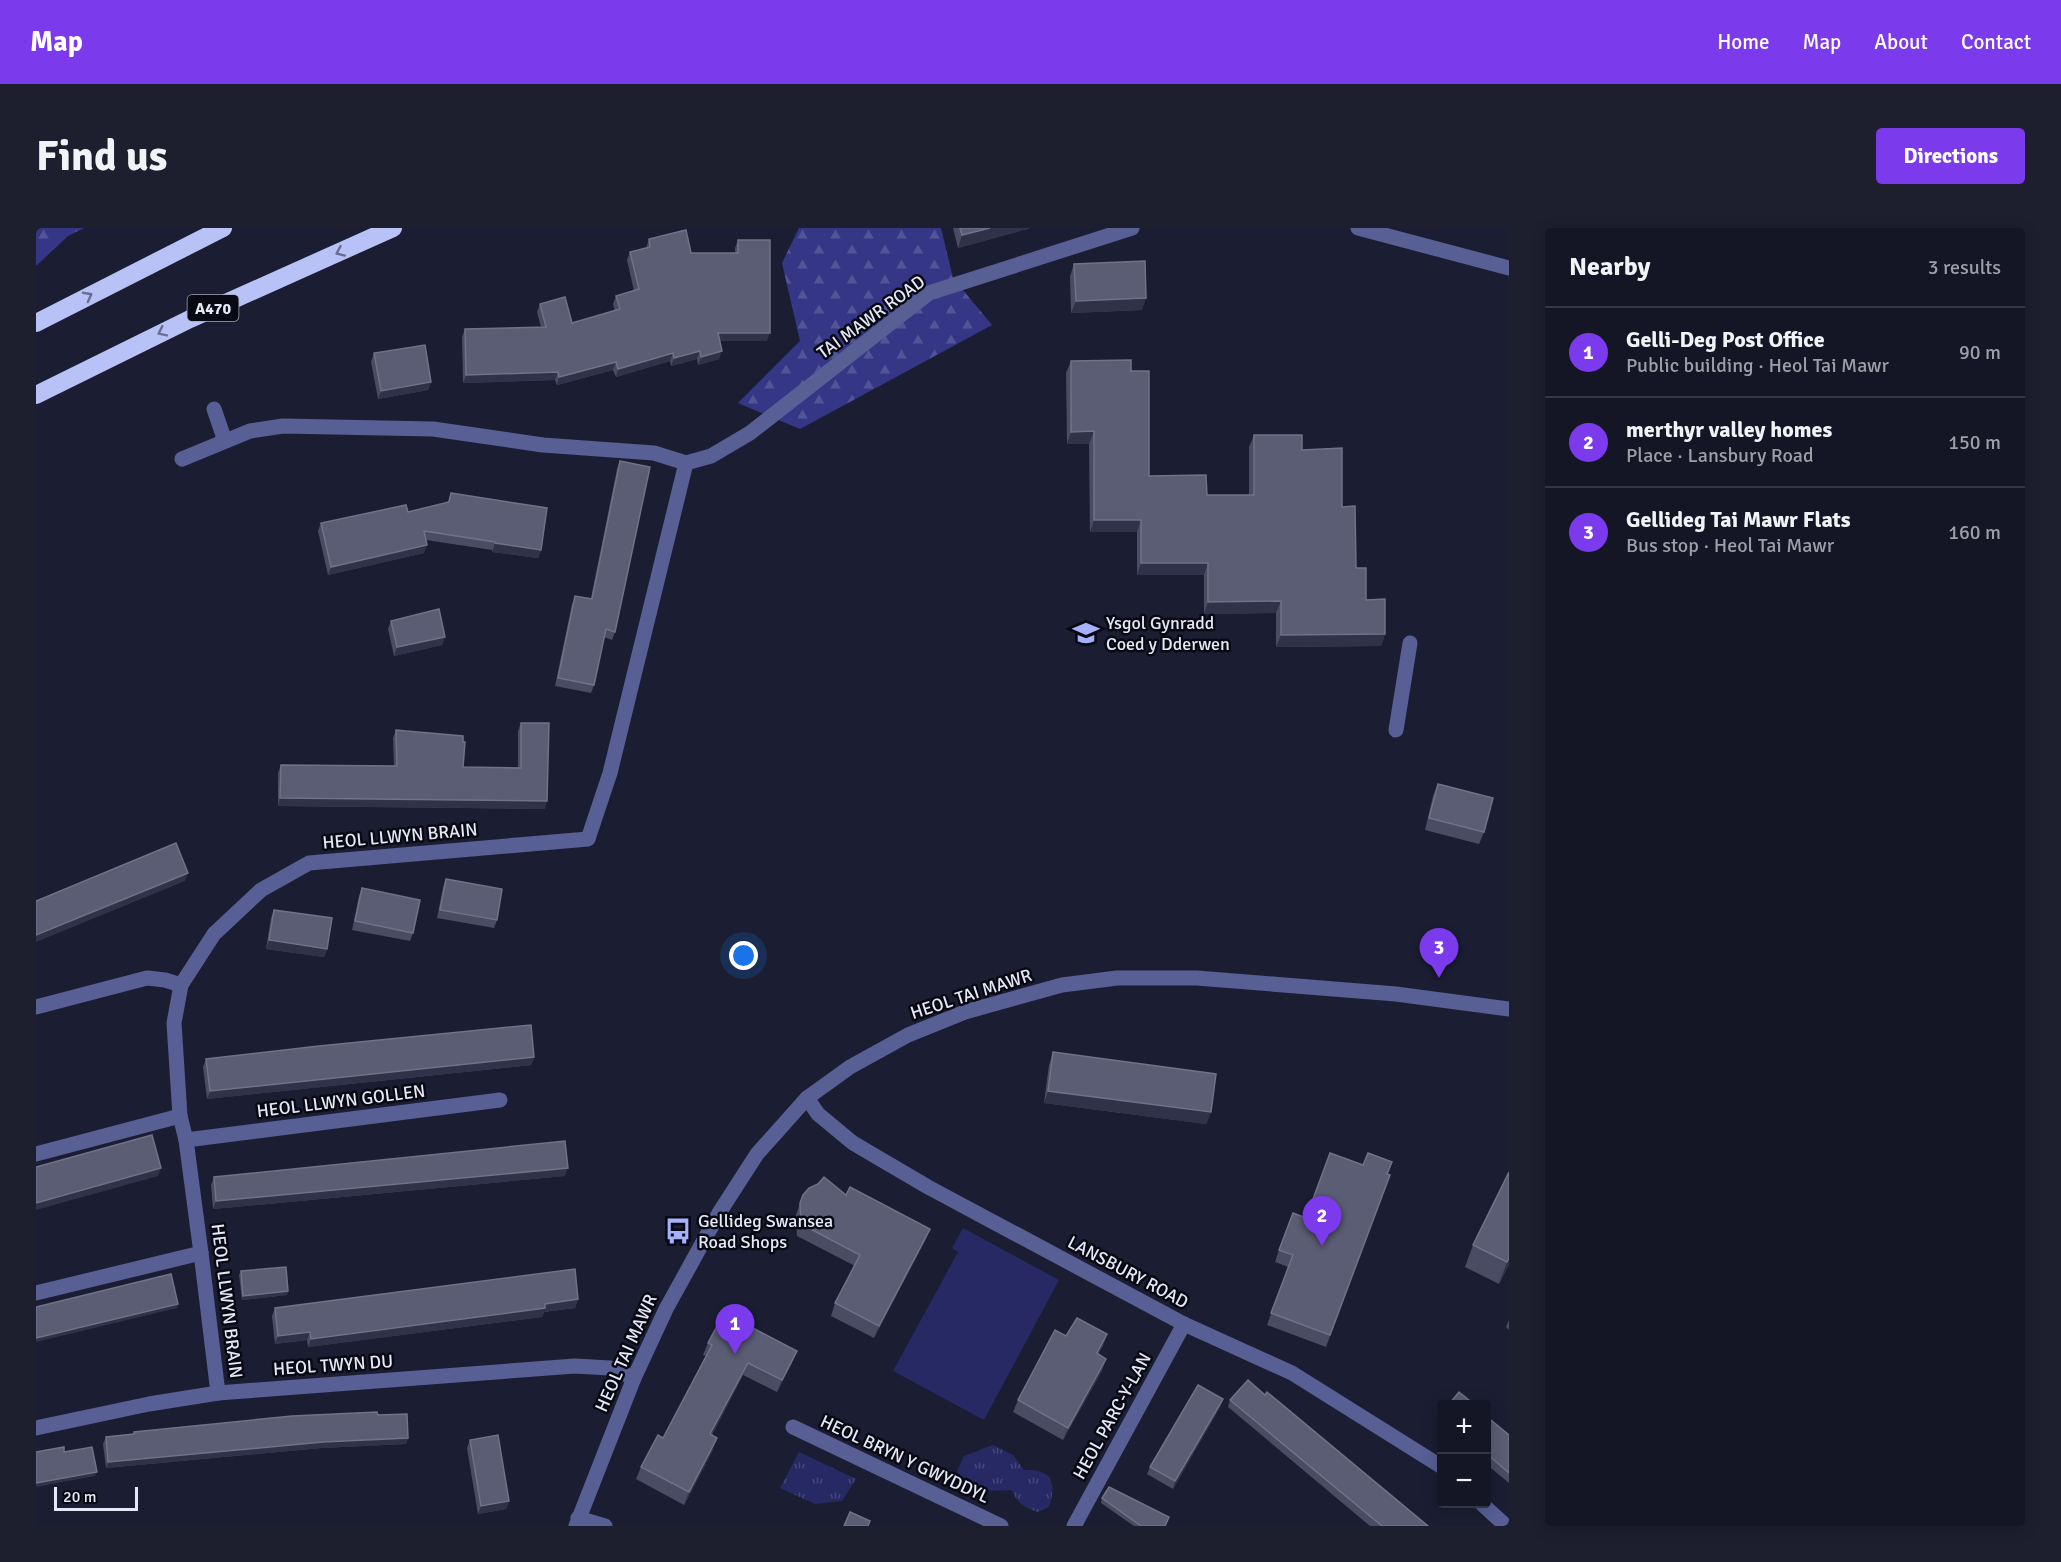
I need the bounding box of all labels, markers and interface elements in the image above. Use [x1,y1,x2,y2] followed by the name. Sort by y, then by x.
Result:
[30,25,83,59] text: Map
[1717,29,1770,55] text: Home
[1803,29,1841,55] text: Map
[1874,29,1928,55] text: About
[1961,29,2031,55] text: Contact
[1876,128,2025,184] button: Directions
[36,131,167,182] text: Find us
[335,245,346,257] one-way arrow
[1569,251,1650,283] text: Nearby
[1928,255,2001,280] text: 3 results
[813,270,929,364] street label: TAI MAWR ROAD
[82,292,92,303] one-way arrow
[188,295,238,321] road number: A470
[158,325,169,337] one-way arrow
[1626,326,1825,353] text: Gelli-Deg Post Office
[1583,340,1594,365] text: 1
[1959,340,2001,365] text: 90 m
[1626,353,1889,378] text: Public building · Heol Tai Mawr
[1626,416,1832,443] text: merthyr valley homes
[1583,430,1594,455] text: 2
[1948,430,2001,455] text: 150 m
[1626,443,1813,468] text: Place · Lansbury Road
[1626,506,1851,533] text: Gellideg Tai Mawr Flats
[1583,520,1594,545] text: 3
[1948,520,2001,545] text: 160 m
[1626,533,1834,558] text: Bus stop · Heol Tai Mawr
[1106,612,1230,655] place label: Ysgol Gynradd Coed y Dderwen
[1071,618,1101,648] school or university icon: Ysgol Gynradd Coed y Dderwen
[322,818,478,854] street label: HEOL LLWYN BRAIN
[1420,928,1458,978] pin: 3
[729,941,758,970] your location
[907,964,1035,1024] street label: HEOL TAI MAWR
[255,1080,427,1122] street label: HEOL LLWYN GOLLEN
[1302,1196,1342,1246] pin: 2
[698,1210,833,1253] place label: Gellideg Swansea Road Shops
[663,1216,693,1246] bus stop icon: Gellideg Swansea Road Shops
[207,1222,247,1380] street label: HEOL LLWYN BRAIN
[1064,1231,1192,1313] street label: LANSBURY ROAD
[590,1291,662,1415] street label: HEOL TAI MAWR
[716,1304,754,1354] pin: 1
[1068,1349,1156,1483] street label: HEOL PARC-Y-LAN
[272,1350,394,1380] street label: HEOL TWYN DU
[1437,1400,1491,1508] map controls
[1437,1400,1491,1454] button: +
[817,1410,993,1508] street label: HEOL BRYN Y GWYDDYL
[1437,1454,1491,1508] button: −
[54,1484,138,1512] scale bar
[63,1487,97,1507] text: 20 m

